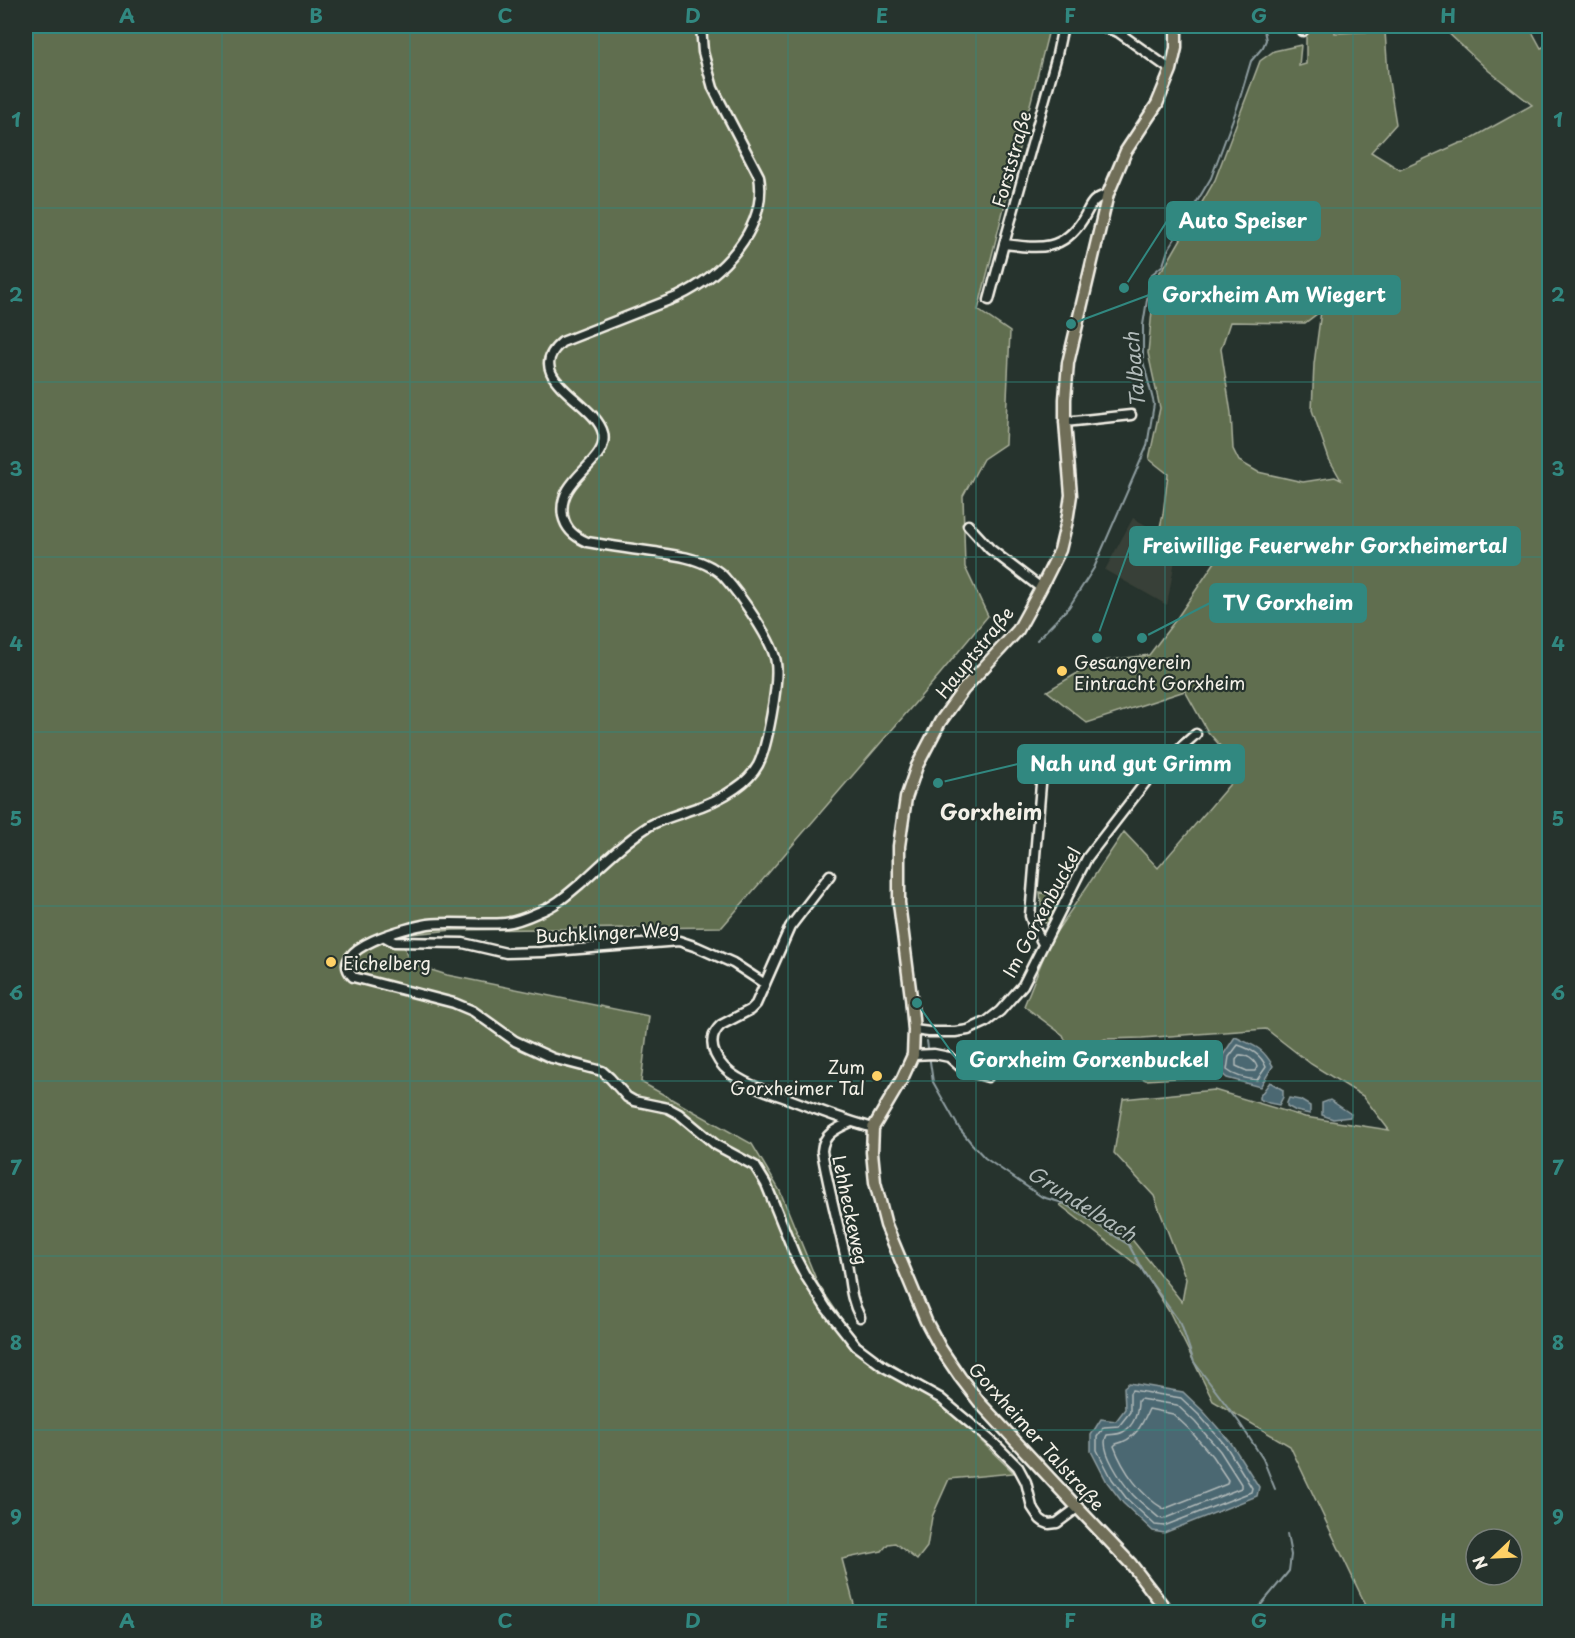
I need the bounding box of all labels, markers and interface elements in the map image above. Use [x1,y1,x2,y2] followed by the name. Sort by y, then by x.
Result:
[119,0,135,30] text: A
[309,0,323,30] text: B
[497,0,513,30] text: C
[685,0,701,30] text: D
[876,0,888,30] text: E
[1064,0,1076,30] text: F
[1251,0,1267,30] text: G
[1440,0,1456,30] text: H
[11,104,21,134] text: 1
[1553,104,1563,134] text: 1
[984,108,1038,210] street label: Forststraße
[1167,202,1320,240] callout: Auto Speiser
[1179,205,1308,235] text: Auto Speiser
[1149,276,1400,314] callout: Gorxheim Am Wiegert
[9,279,23,309] text: 2
[1162,279,1386,309] text: Gorxheim Am Wiegert
[1551,279,1565,309] text: 2
[1116,331,1152,409] water label: Talbach
[9,453,23,483] text: 3
[1551,453,1565,483] text: 3
[1130,527,1520,565] callout: Freiwillige Feuerwehr Gorxheimertal
[1142,530,1508,560] text: Freiwillige Feuerwehr Gorxheimertal
[1210,584,1366,622] callout: TV Gorxheim
[1223,587,1353,617] text: TV Gorxheim
[928,600,1020,704] street label: Hauptstraße
[9,628,23,658] text: 4
[1551,628,1565,658] text: 4
[1074,648,1245,696] place label: Gesangverein Eintracht Gorxheim
[1055,664,1069,678] marker: Gesangverein Eintracht Gorxheim
[1018,745,1244,783] callout: Nah und gut Grimm
[1030,748,1232,778] text: Nah und gut Grimm
[940,795,1042,827] district label: Gorxheim
[10,803,22,833] text: 5
[1552,803,1564,833] text: 5
[995,842,1087,982] street label: Im Gorxenbuckel
[534,915,680,949] street label: Buchklinger Weg
[343,949,431,976] place label: Eichelberg
[324,955,338,969] marker: Eichelberg
[9,977,23,1007] text: 6
[1551,977,1565,1007] text: 6
[957,1041,1222,1079] callout: Gorxheim Gorxenbuckel
[969,1044,1209,1074] text: Gorxheim Gorxenbuckel
[730,1053,865,1101] place label: Zum Gorxheimer Tal
[870,1069,884,1083] marker: Zum Gorxheimer Tal
[10,1152,22,1182] text: 7
[826,1152,876,1268] street label: Lehheckeweg
[1552,1152,1564,1182] text: 7
[1022,1158,1143,1249] water label: Grundelbach
[10,1327,22,1357] text: 8
[1552,1327,1564,1357] text: 8
[963,1356,1111,1516] street label: Gorxheimer Talstraße
[10,1501,22,1531] text: 9
[1552,1501,1564,1531] text: 9
[1464,1527,1524,1587] north arrow
[1466,1553,1493,1574] text: N
[119,1605,135,1635] text: A
[309,1605,323,1635] text: B
[497,1605,513,1635] text: C
[685,1605,701,1635] text: D
[876,1605,888,1635] text: E
[1064,1605,1076,1635] text: F
[1251,1605,1267,1635] text: G
[1440,1605,1456,1635] text: H

